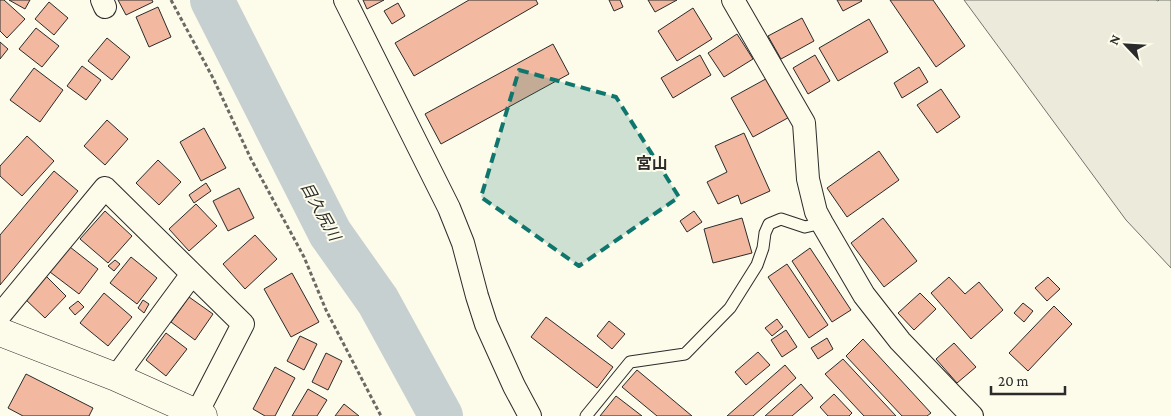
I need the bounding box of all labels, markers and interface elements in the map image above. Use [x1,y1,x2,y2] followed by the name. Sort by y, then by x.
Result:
[1101,20,1151,70] north arrow
[1105,31,1124,47] text: N
[636,155,668,172] district label: 宮山
[298,179,344,245] water label: 目久尻川
[991,364,1065,396] scale bar
[998,373,1029,389] text: 20 m

